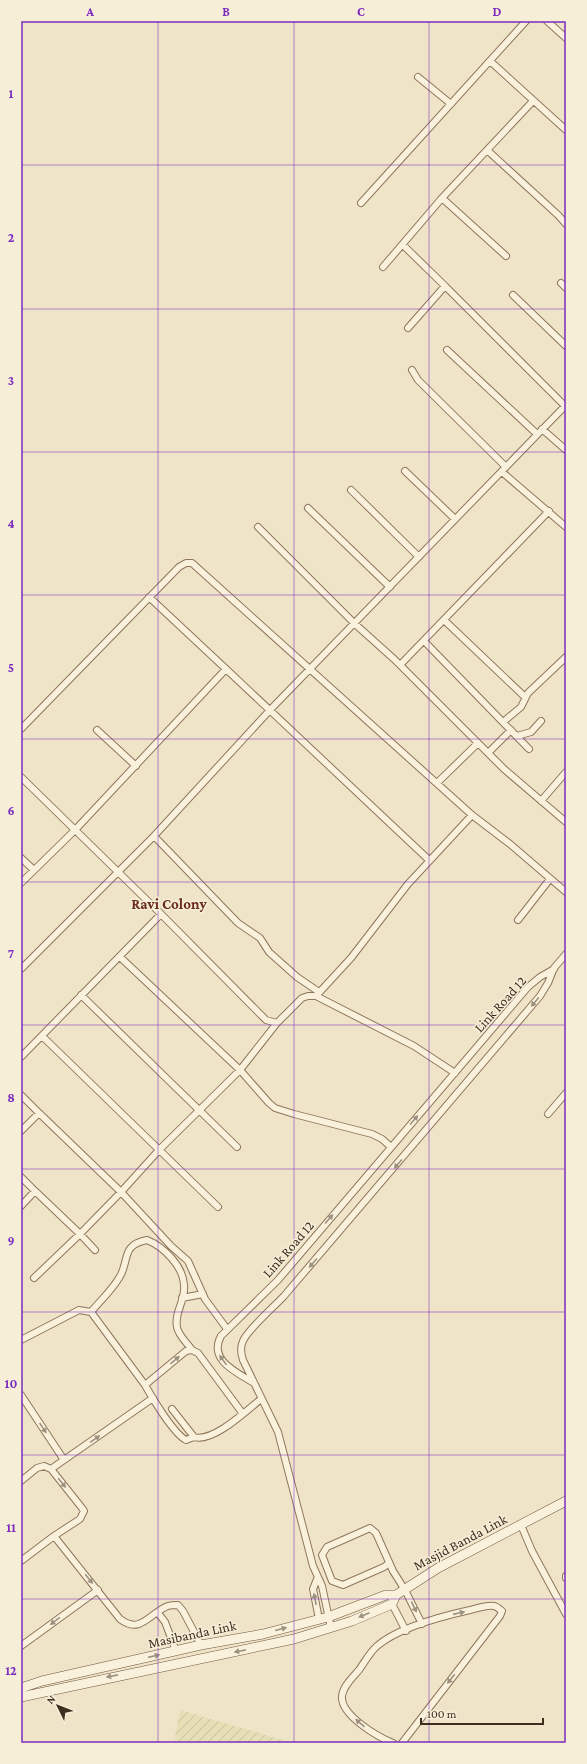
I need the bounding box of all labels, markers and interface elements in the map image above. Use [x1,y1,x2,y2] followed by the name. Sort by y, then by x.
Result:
[85,4,94,19] text: A
[222,4,230,19] text: B
[357,4,365,19] text: C
[493,4,502,19] text: D
[9,86,14,101] text: 1
[8,230,15,245] text: 2
[8,373,14,388] text: 3
[7,516,15,531] text: 4
[8,660,14,675] text: 5
[7,803,15,818] text: 6
[131,896,208,912] district label: Ravi Colony
[8,946,14,961] text: 7
[471,972,530,1035] street label: Link Road 12
[531,997,540,1007] one-way arrow
[7,1090,15,1105] text: 8
[409,1116,418,1125] one-way arrow
[393,1159,402,1169] one-way arrow
[325,1214,334,1224] one-way arrow
[259,1217,317,1281] street label: Link Road 12
[7,1233,15,1248] text: 9
[309,1258,318,1267] one-way arrow
[219,1354,227,1365] one-way arrow
[170,1356,181,1365] one-way arrow
[5,1376,17,1391] text: 10
[39,1422,47,1433] one-way arrow
[89,1435,100,1443] one-way arrow
[58,1478,66,1488] one-way arrow
[410,1510,510,1574] street label: Masjid Banda Link
[6,1520,16,1535] text: 11
[85,1573,93,1584] one-way arrow
[311,1593,317,1605] one-way arrow
[410,1601,417,1613] one-way arrow
[453,1609,465,1615] one-way arrow
[359,1612,370,1618] one-way arrow
[49,1617,60,1625] one-way arrow
[146,1617,238,1651] street label: Masibanda Link
[275,1626,287,1632] one-way arrow
[233,1648,246,1654] one-way arrow
[148,1653,160,1659] one-way arrow
[5,1663,17,1678] text: 12
[447,1673,456,1684] one-way arrow
[106,1674,118,1680] one-way arrow
[38,1686,78,1726] north arrow
[44,1692,58,1706] text: N
[421,1700,543,1726] scale bar
[427,1707,457,1721] text: 100 m
[355,1718,366,1727] one-way arrow

